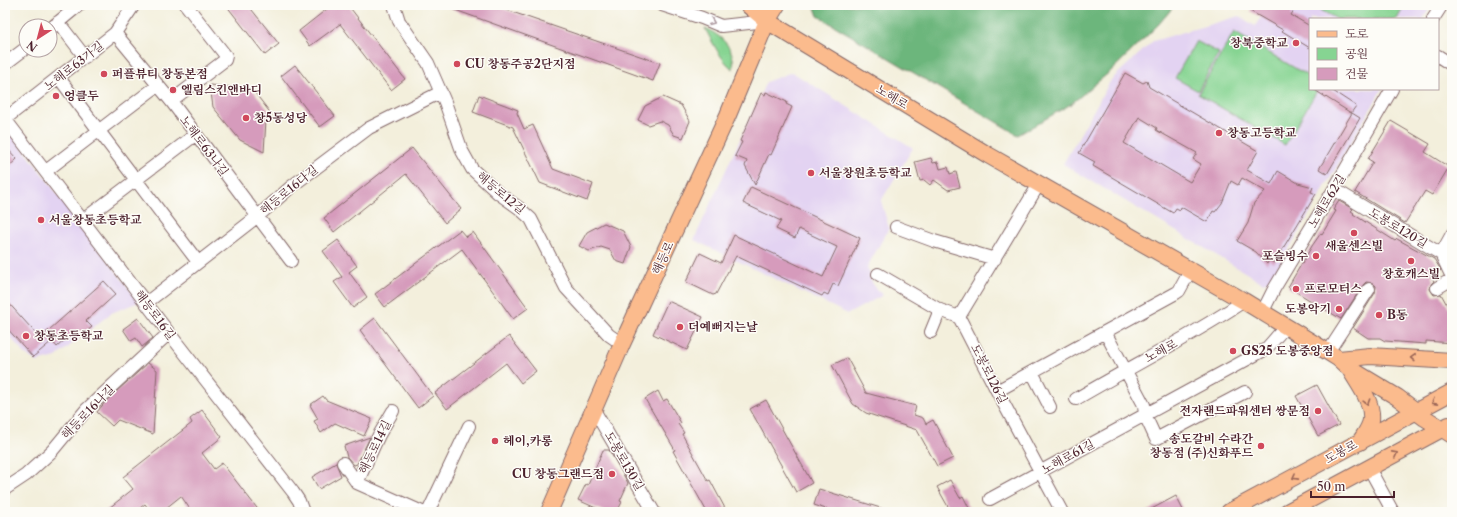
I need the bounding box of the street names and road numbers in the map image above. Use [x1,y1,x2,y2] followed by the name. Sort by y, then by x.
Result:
[41,38,107,94] street label: 노해로63가길
[873,81,911,112] street label: 노해로
[177,113,232,179] street label: 노해로63나길
[257,162,321,217] street label: 해등로16다길
[474,168,528,217] street label: 해등로12길
[1305,171,1349,230] street label: 노해로62길
[1366,204,1430,251] street label: 도봉로120길
[648,238,677,277] street label: 해등로
[132,287,179,343] street label: 해등로16길
[1142,336,1180,365] street label: 노해로
[968,341,1011,406] street label: 도봉로126길
[58,381,117,442] street label: 해등로16나길
[355,417,394,476] street label: 해등로14길
[602,429,647,493] street label: 도봉로130길
[1039,436,1097,477] street label: 노해로61길
[1322,436,1360,467] street label: 도봉로

